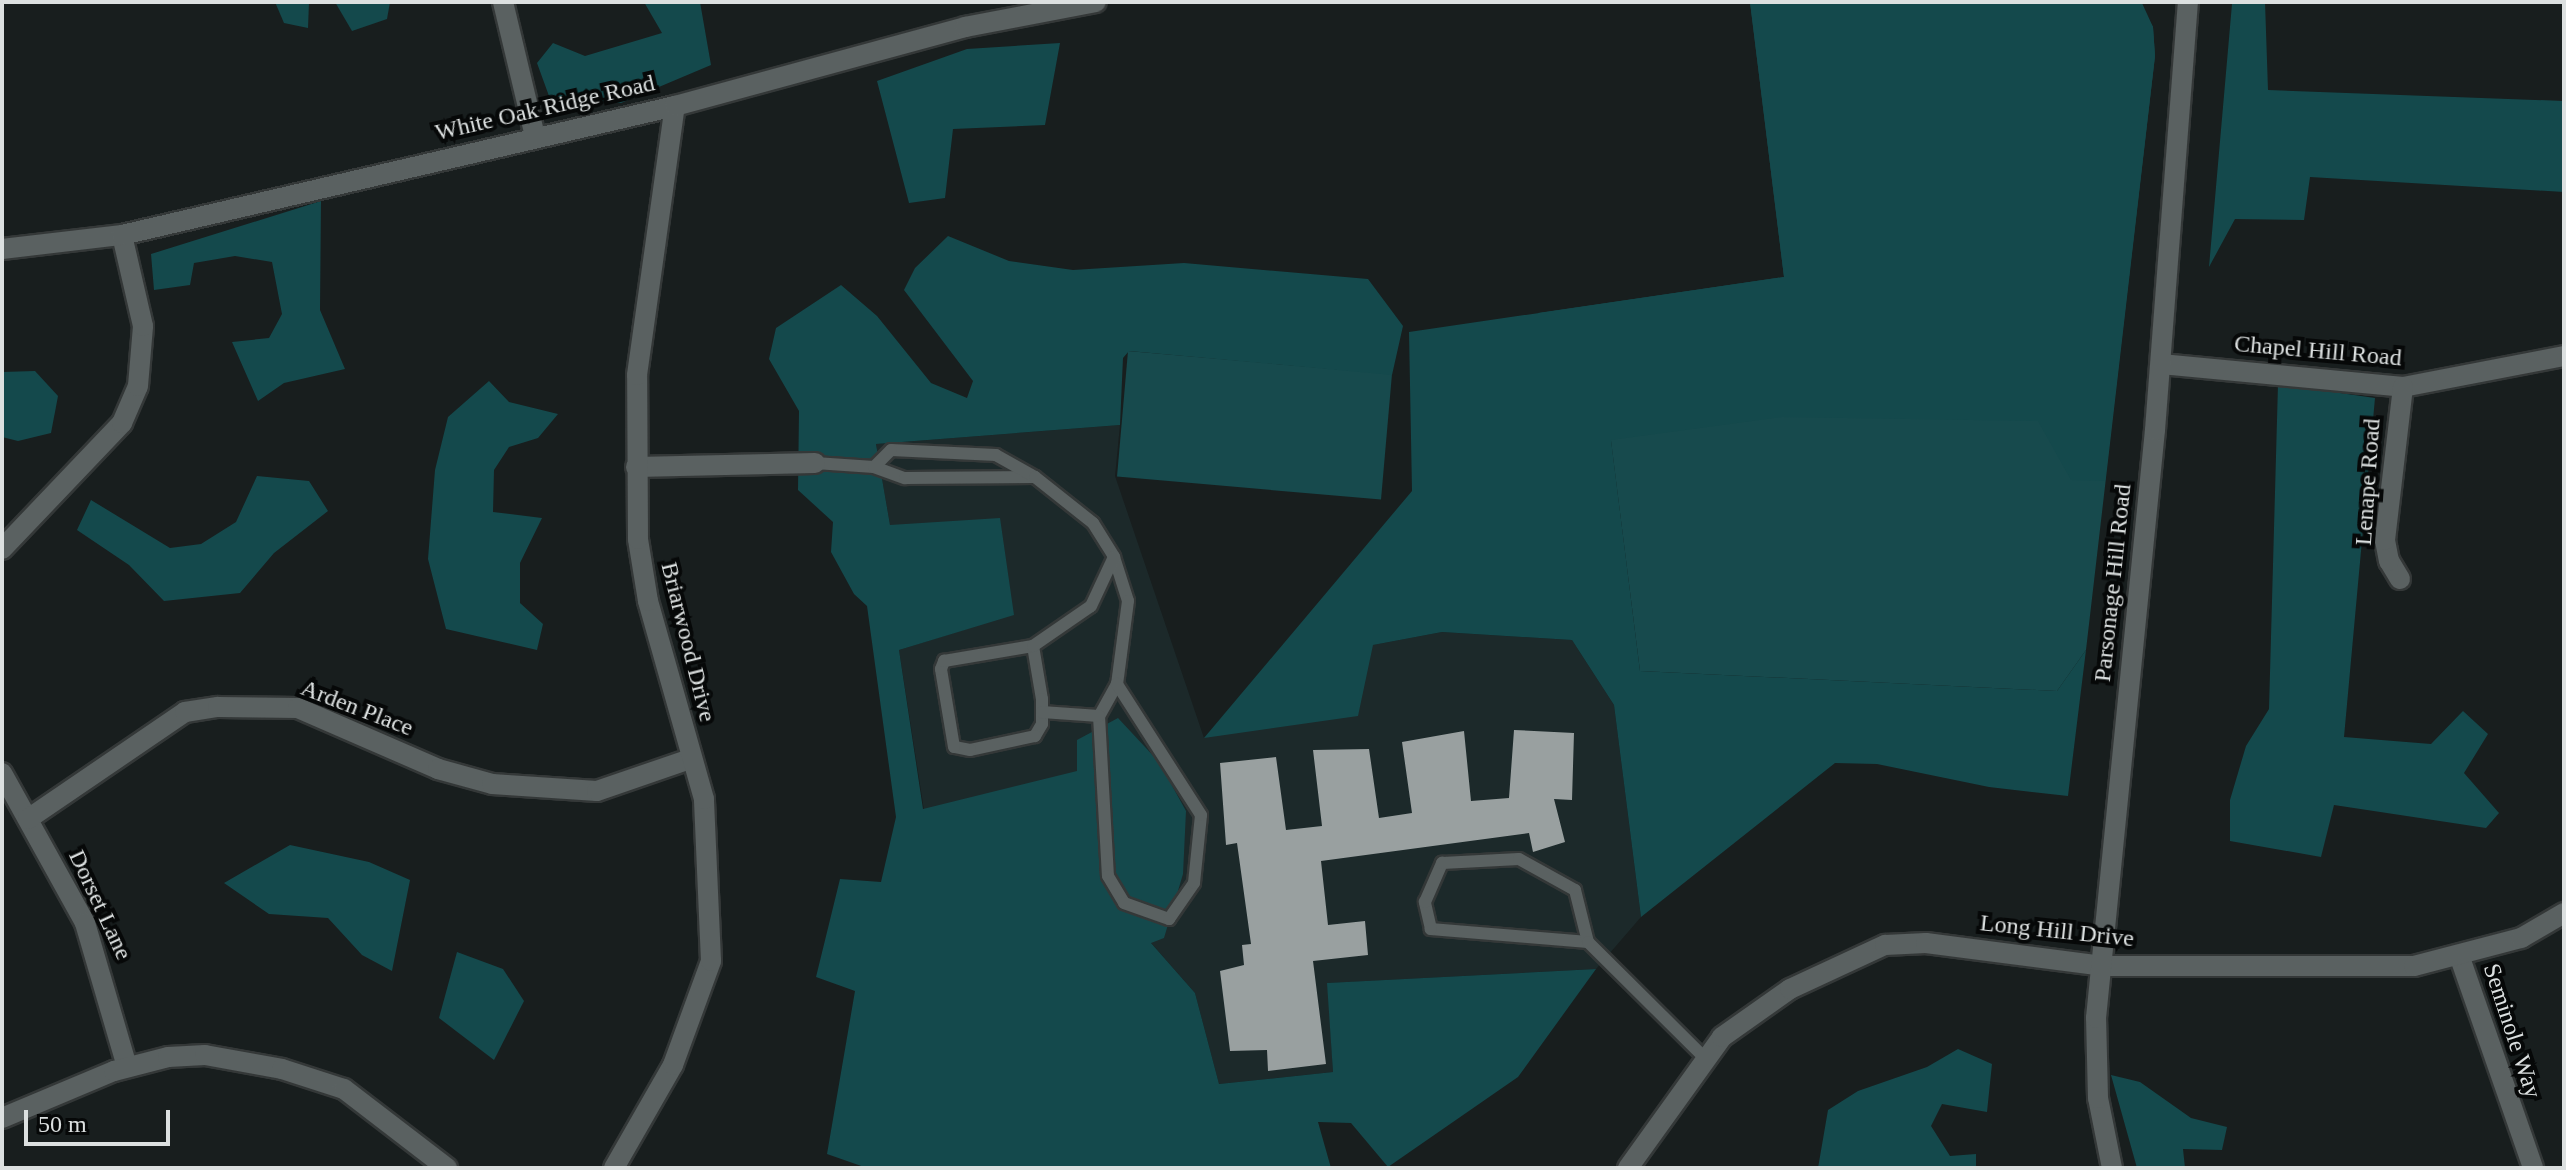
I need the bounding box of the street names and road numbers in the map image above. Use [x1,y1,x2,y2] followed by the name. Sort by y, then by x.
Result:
[432,69,658,147] street label: White Oak Ridge Road
[2233,329,2403,373] street label: Chapel Hill Road
[2349,418,2387,546] street label: Lenape Road
[2088,483,2138,683] street label: Parsonage Hill Road
[654,559,722,725] street label: Briarwood Drive
[297,673,417,743] street label: Arden Place
[62,845,138,965] street label: Dorset Lane
[1979,909,2135,953] street label: Long Hill Drive
[2477,960,2547,1102] street label: Seminole Way

